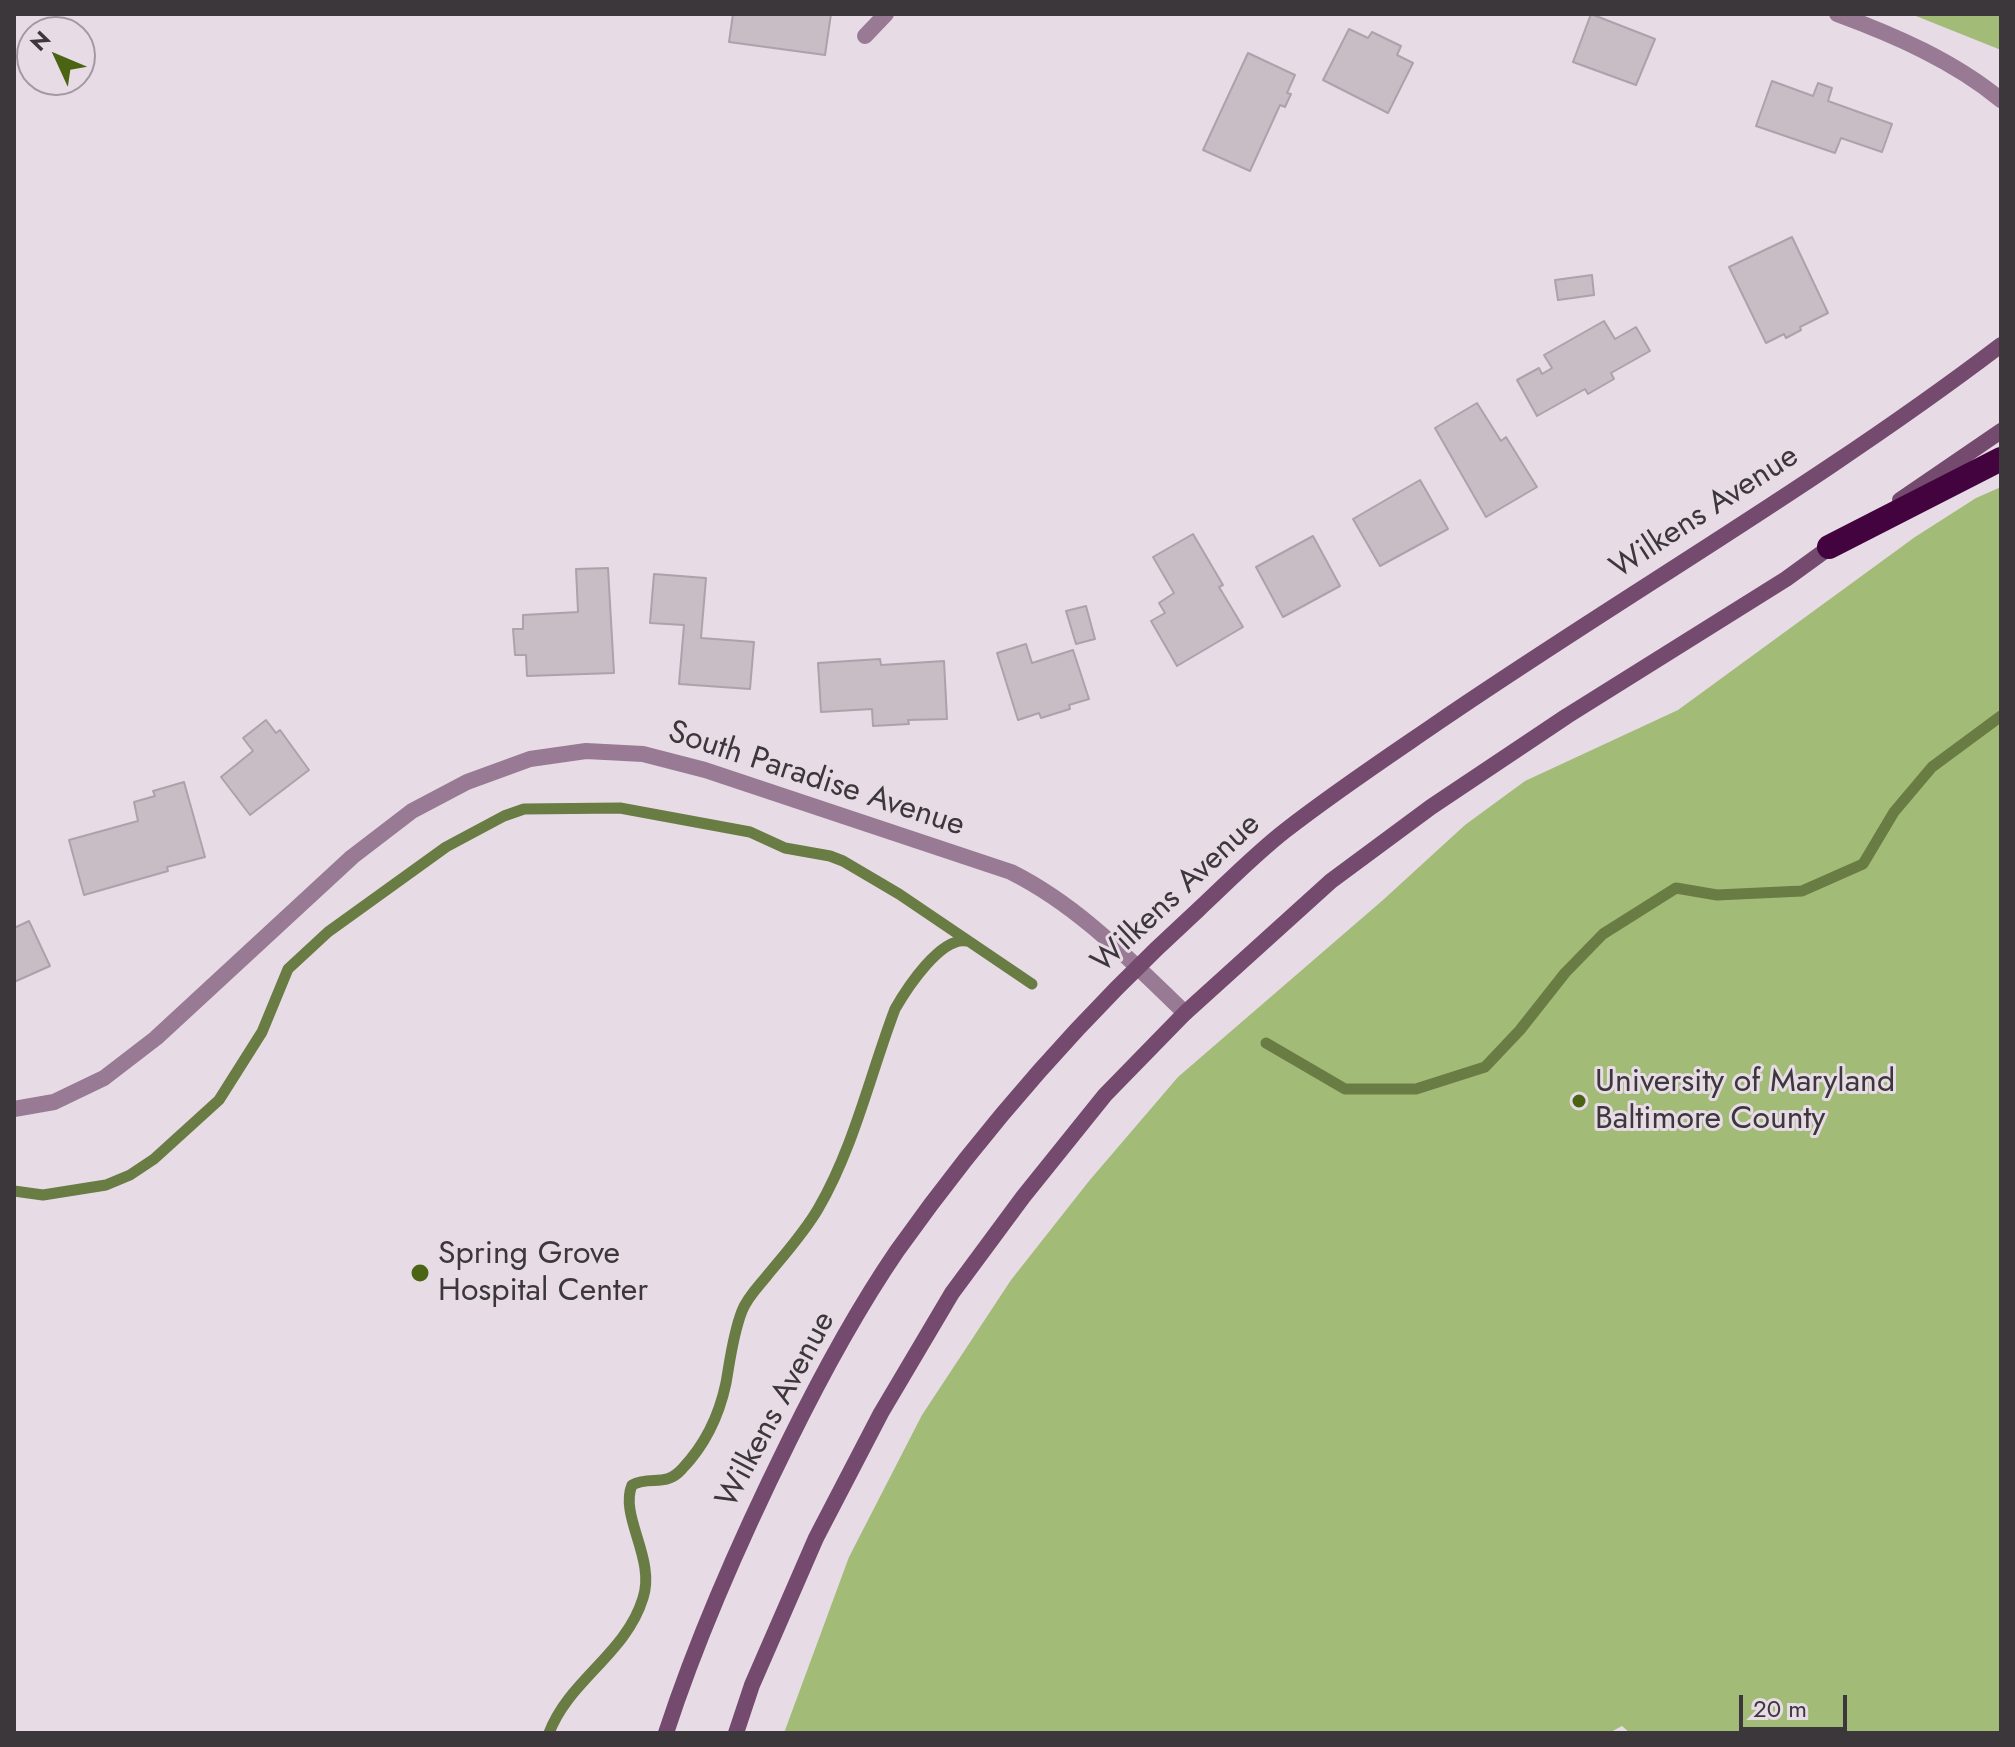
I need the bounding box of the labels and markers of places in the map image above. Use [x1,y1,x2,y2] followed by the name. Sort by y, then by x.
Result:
[1595,1064,1895,1139] place label: University of Maryland Baltimore County
[1570,1092,1588,1110] marker: University of Maryland Baltimore County
[438,1236,648,1311] place label: Spring Grove Hospital Center
[409,1262,431,1284] marker: Spring Grove Hospital Center

